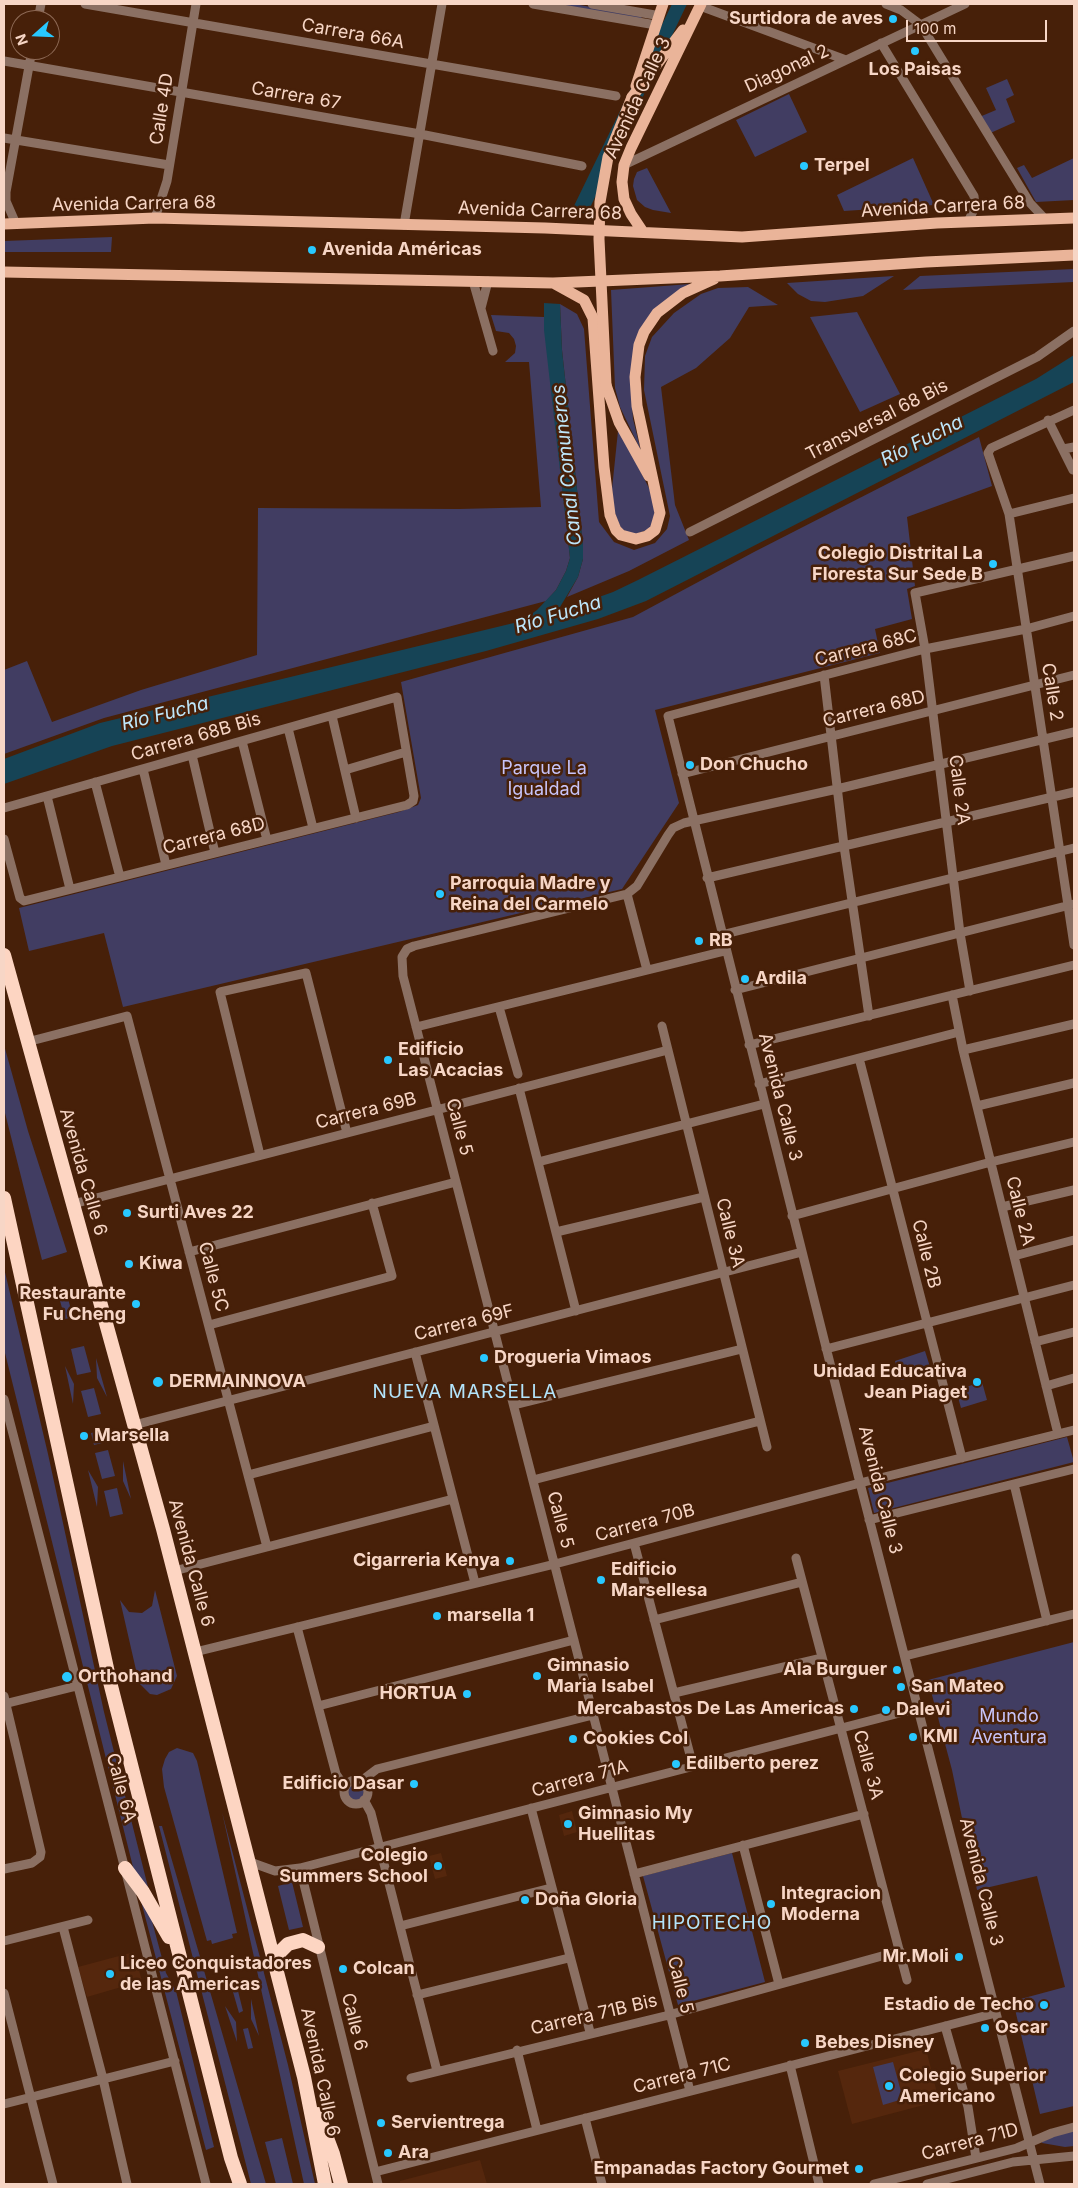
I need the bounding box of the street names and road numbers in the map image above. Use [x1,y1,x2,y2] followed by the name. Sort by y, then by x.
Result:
[300,14,406,54] street label: Carrera 66A
[600,34,676,162] street label: Avenida Calle 3
[741,40,833,98] street label: Diagonal 2
[146,72,178,146] street label: Calle 4D
[250,77,342,115] street label: Carrera 67
[52,192,216,216] street label: Avenida Carrera 68
[860,192,1026,222] street label: Avenida Carrera 68
[458,197,622,225] street label: Avenida Carrera 68
[802,375,952,465] street label: Transversal 68 Bis
[813,625,919,671] street label: Carrera 68C
[1037,661,1067,723] street label: Calle 2
[821,686,927,732] street label: Carrera 68D
[129,708,263,766] street label: Carrera 68B Bis
[944,753,974,827] street label: Calle 2A
[161,813,267,859] street label: Carrera 68D
[754,1031,806,1163] street label: Avenida Calle 3
[313,1088,419,1134] street label: Carrera 69B
[441,1096,477,1158] street label: Calle 5
[55,1106,111,1238] street label: Avenida Calle 6
[1001,1174,1039,1248] street label: Calle 2A
[711,1196,749,1270] street label: Calle 3A
[907,1217,945,1291] street label: Calle 2B
[193,1240,233,1314] street label: Calle 5C
[412,1300,516,1346] street label: Carrera 69F
[854,1424,906,1556] street label: Avenida Calle 3
[542,1489,578,1551] street label: Calle 5
[164,1497,218,1629] street label: Avenida Calle 6
[593,1499,697,1547] street label: Carrera 70B
[848,1728,888,1802] street label: Calle 3A
[101,1751,141,1825] street label: Calle 6A
[529,1756,631,1802] street label: Carrera 71A
[955,1816,1007,1948] street label: Avenida Calle 3
[662,1954,698,2016] street label: Calle 5
[529,1990,659,2040] street label: Carrera 71B Bis
[336,1991,372,2053] street label: Calle 6
[296,2006,344,2138] street label: Avenida Calle 6
[631,2053,733,2099] street label: Carrera 71C
[919,2119,1021,2165] street label: Carrera 71D

